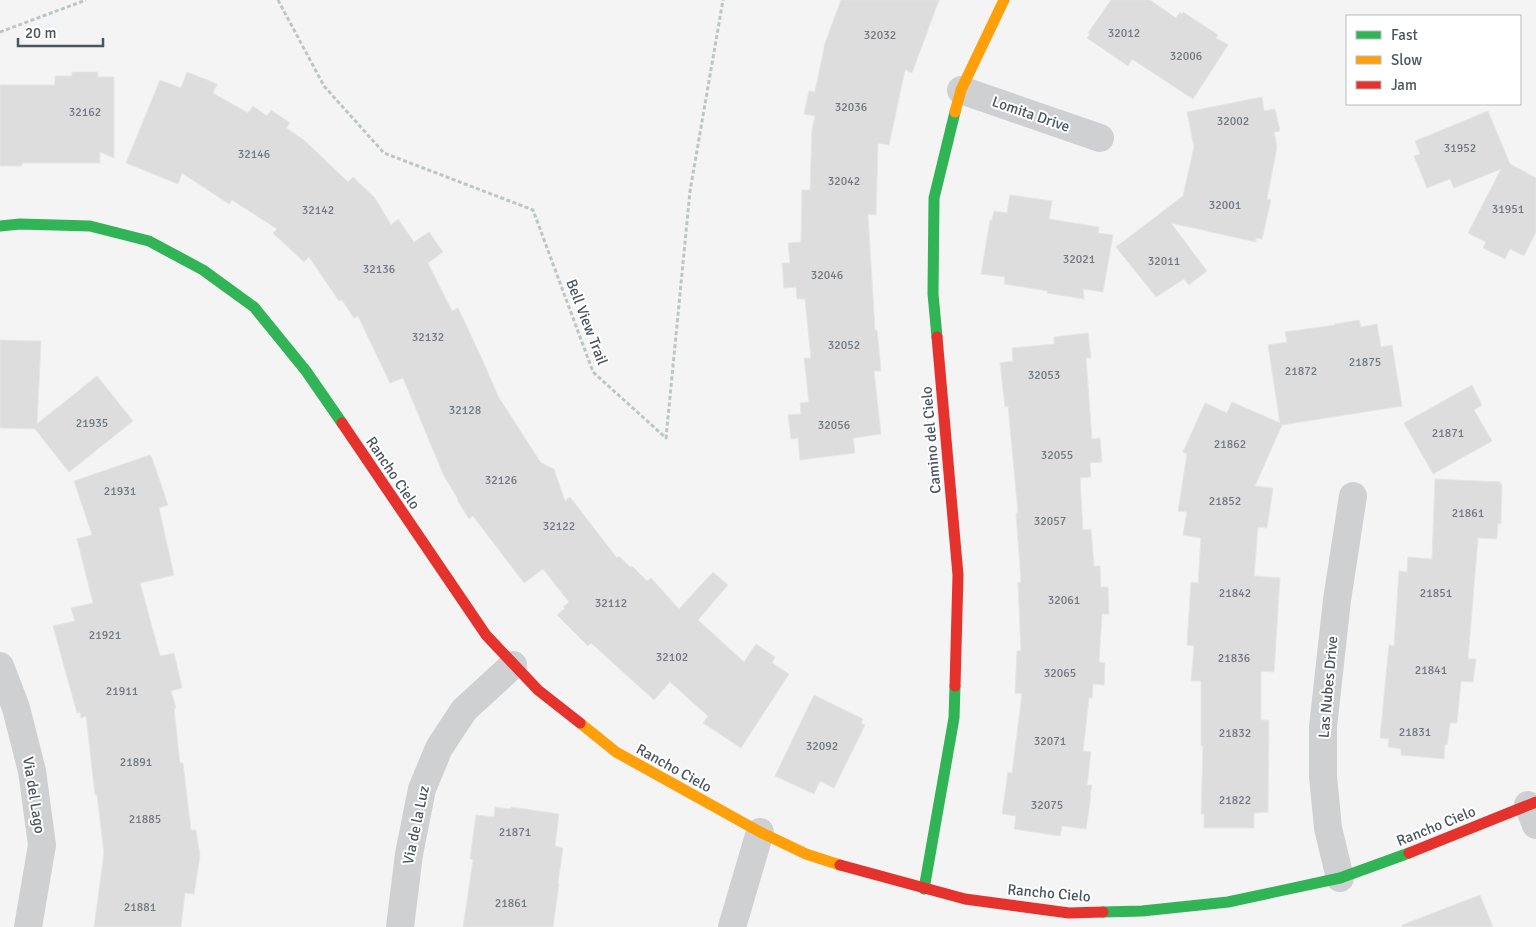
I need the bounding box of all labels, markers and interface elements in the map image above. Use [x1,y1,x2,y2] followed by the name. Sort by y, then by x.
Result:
[18,15,102,47] scale bar
[1346,15,1521,105] legend
[25,24,56,42] text: 20 m
[1108,26,1140,41] house number: 32012
[1391,26,1418,44] text: Fast
[864,28,896,43] house number: 32032
[1170,49,1202,64] house number: 32006
[1391,51,1422,69] text: Slow
[1391,76,1417,94] text: Jam
[990,92,1072,136] street label: Lomita Drive
[835,100,867,115] house number: 32036
[69,105,101,120] house number: 32162
[1217,114,1249,129] house number: 32002
[1444,141,1476,156] house number: 31952
[238,147,270,162] house number: 32146
[828,174,860,189] house number: 32042
[1209,198,1241,213] house number: 32001
[1492,202,1524,217] house number: 31951
[302,203,334,218] house number: 32142
[1063,252,1095,267] house number: 32021
[1148,254,1180,269] house number: 32011
[363,262,395,277] house number: 32136
[811,268,843,283] house number: 32046
[562,276,612,368] street label: Bell View Trail
[412,330,444,345] house number: 32132
[828,338,860,353] house number: 32052
[1349,355,1381,370] house number: 21875
[1285,364,1317,379] house number: 21872
[1028,368,1060,383] house number: 32053
[917,385,945,494] street label: Camino del Cielo
[449,403,481,418] house number: 32128
[76,416,108,431] house number: 21935
[818,418,850,433] house number: 32056
[1432,426,1464,441] house number: 21871
[362,433,424,513] street label: Rancho Cielo
[1214,437,1246,452] house number: 21862
[1041,448,1073,463] house number: 32055
[485,473,517,488] house number: 32126
[104,484,136,499] house number: 21931
[1209,494,1241,509] house number: 21852
[1452,506,1484,521] house number: 21861
[1034,514,1066,529] house number: 32057
[543,519,575,534] house number: 32122
[1219,586,1251,601] house number: 21842
[1420,586,1452,601] house number: 21851
[1048,593,1080,608] house number: 32061
[595,596,627,611] house number: 32112
[89,628,121,643] house number: 21921
[1315,635,1341,739] street label: Las Nubes Drive
[656,650,688,665] house number: 32102
[1218,651,1250,666] house number: 21836
[1415,663,1447,678] house number: 21841
[1044,666,1076,681] house number: 32065
[106,684,138,699] house number: 21911
[1399,725,1431,740] house number: 21831
[1219,726,1251,741] house number: 21832
[1034,734,1066,749] house number: 32071
[806,739,838,754] house number: 32092
[633,740,715,796] street label: Rancho Cielo
[19,755,49,835] street label: Via del Lago
[120,755,152,770] house number: 21891
[399,784,433,866] street label: Via de la Luz
[1219,793,1251,808] house number: 21822
[1031,798,1063,813] house number: 32075
[1394,802,1478,850] street label: Rancho Cielo
[129,812,161,827] house number: 21885
[499,825,531,840] house number: 21871
[1007,880,1092,906] street label: Rancho Cielo
[495,896,527,911] house number: 21861
[124,900,156,915] house number: 21881

